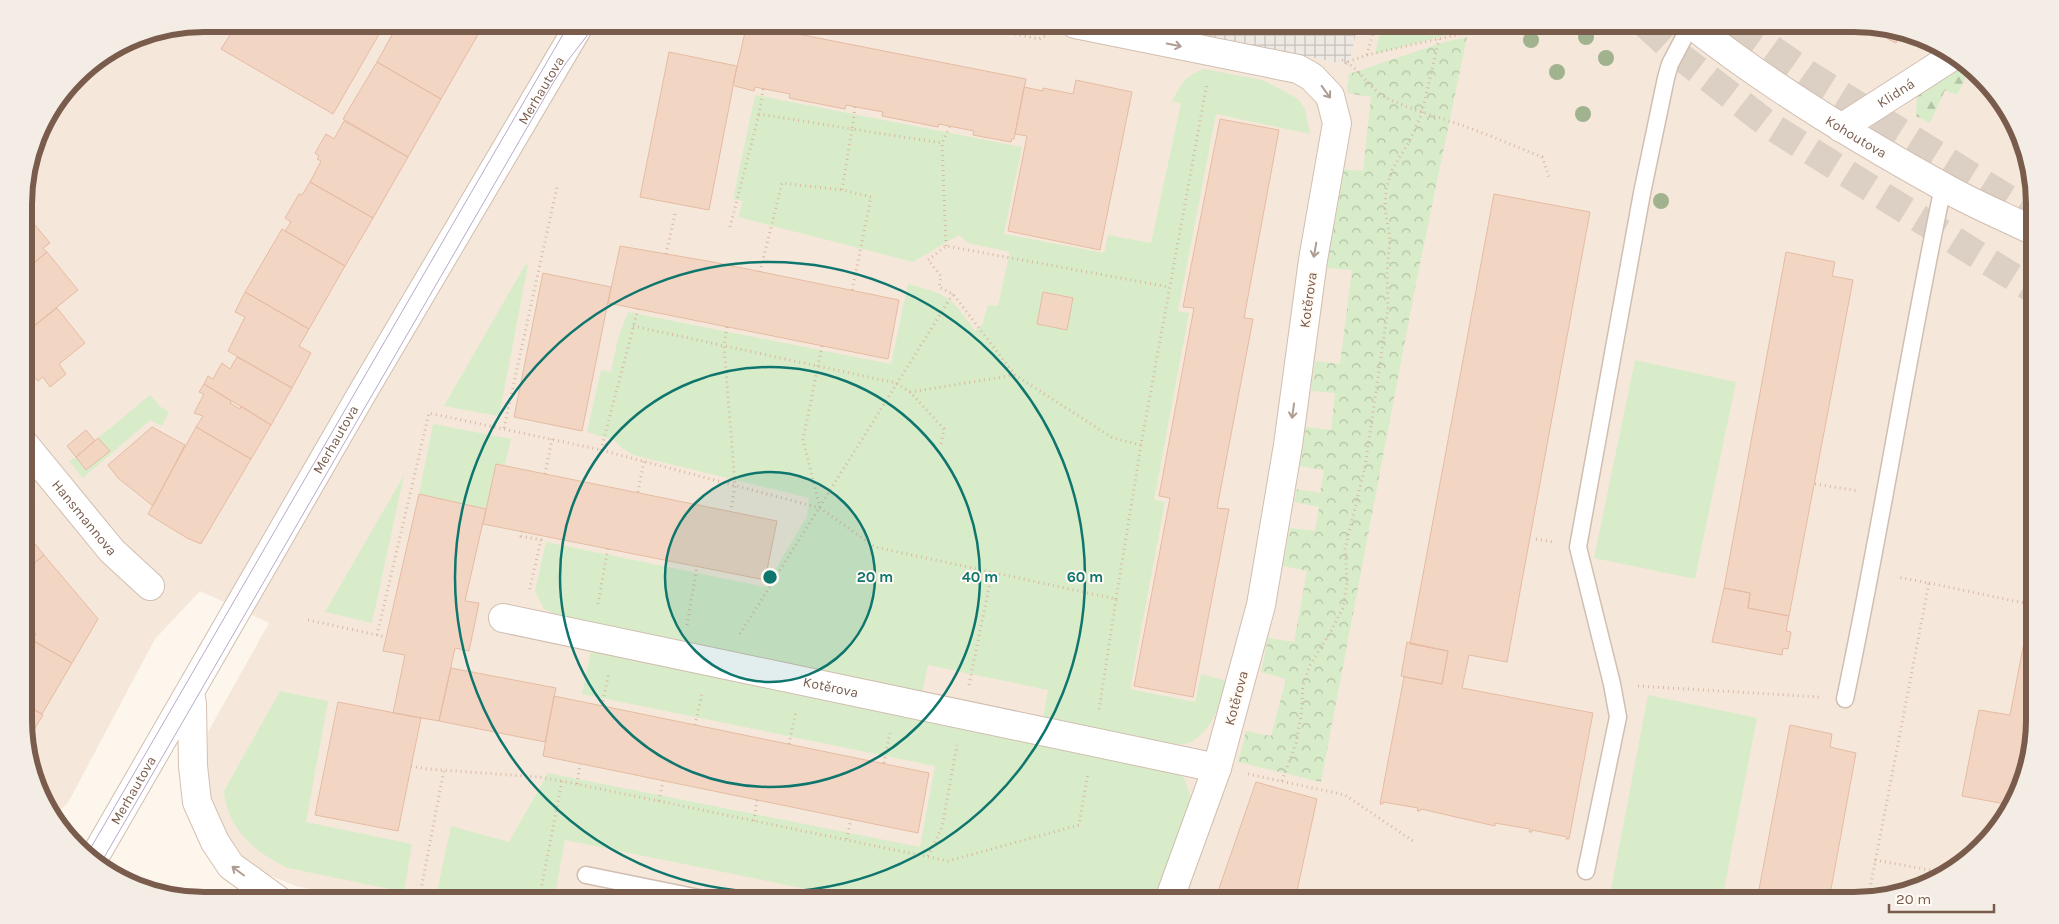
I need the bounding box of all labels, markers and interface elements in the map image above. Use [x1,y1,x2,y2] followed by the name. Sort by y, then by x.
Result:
[1166,40,1182,50] one-way arrow
[515,53,568,128] street label: Merhautova
[1874,75,1918,112] street label: Klidná
[1321,85,1331,99] one-way arrow
[1822,112,1890,162] street label: Kohoutova
[1310,242,1320,258] one-way arrow
[1296,271,1321,329] street label: Kotěrova
[309,402,362,477] street label: Merhautova
[1287,403,1297,419] one-way arrow
[48,477,120,559] street label: Hansmannova
[761,568,779,586] centre of rings
[857,568,893,586] text: 20 m
[962,568,998,586] text: 40 m
[1067,568,1103,586] text: 60 m
[1221,669,1252,727] street label: Kotěrova
[802,673,860,701] street label: Kotěrova
[107,753,160,828] street label: Merhautova
[232,866,245,877] one-way arrow
[1889,882,1994,914] scale bar
[1896,890,1931,908] text: 20 m

